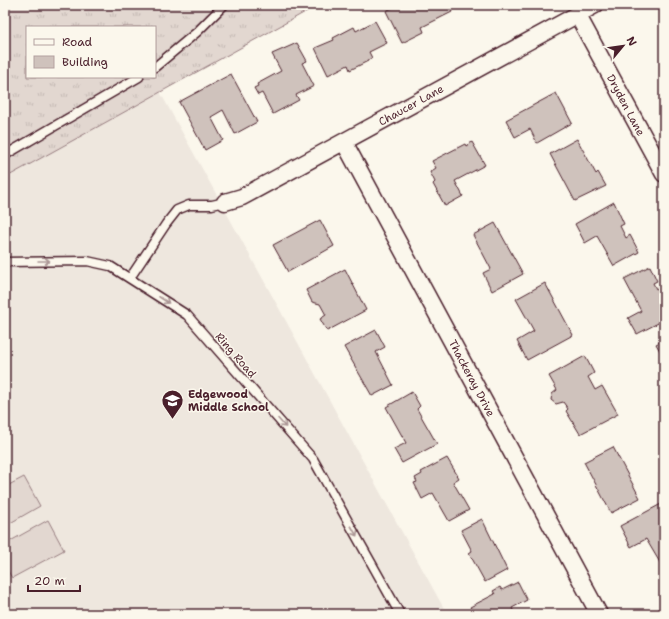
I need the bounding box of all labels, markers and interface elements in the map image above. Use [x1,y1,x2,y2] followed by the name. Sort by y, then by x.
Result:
[26,26,156,78] legend
[603,26,643,66] north arrow
[62,34,93,50] text: Road
[623,34,640,49] text: N
[62,54,108,70] text: Building
[603,72,648,139] street label: Dryden Lane
[376,81,446,130] street label: Chaucer Lane
[37,258,50,265] one-way arrow
[158,296,169,304] one-way arrow
[212,330,259,381] street label: Ring Road
[445,337,498,419] street label: Thackeray Drive
[160,387,186,420] school or university icon: Edgewood Middle School
[188,387,269,415] place label: Edgewood Middle School
[277,418,286,428] one-way arrow
[351,525,358,537] one-way arrow
[28,567,80,593] scale bar
[34,573,65,589] text: 20 m

